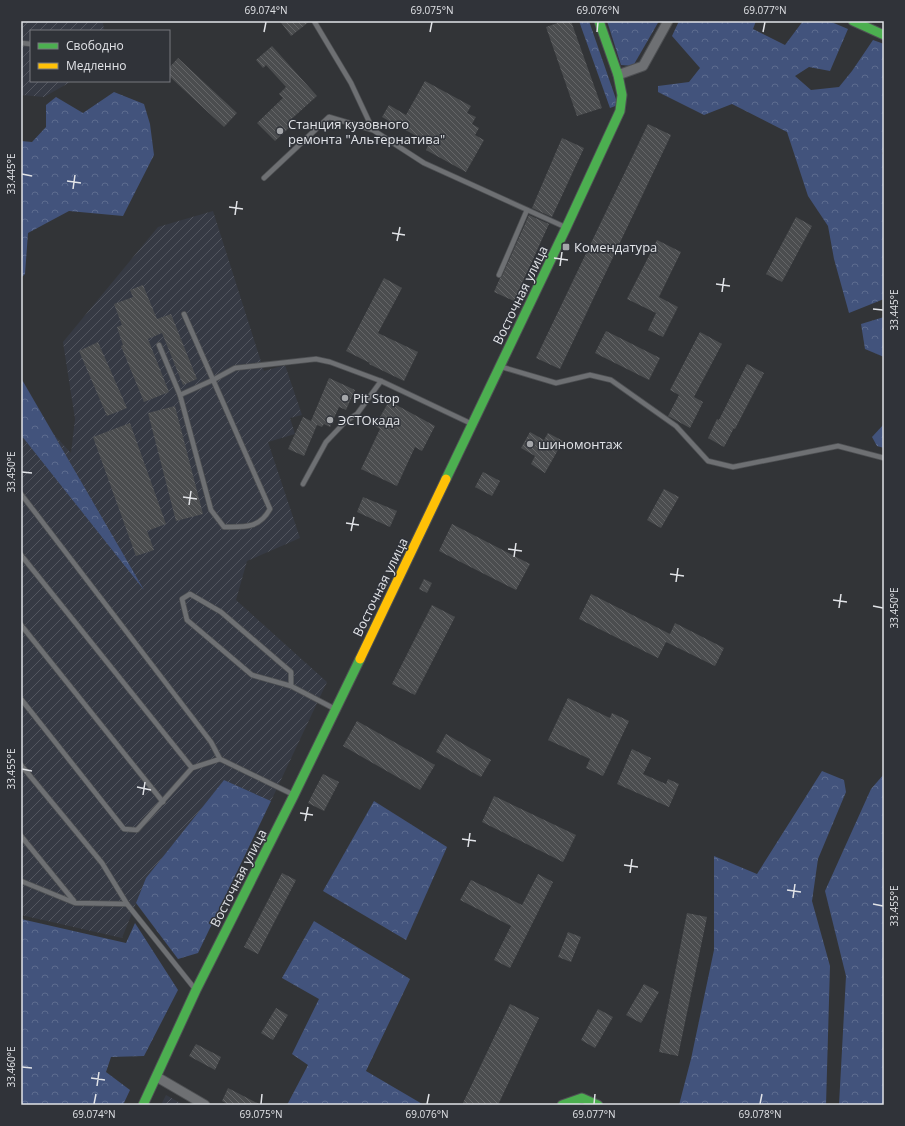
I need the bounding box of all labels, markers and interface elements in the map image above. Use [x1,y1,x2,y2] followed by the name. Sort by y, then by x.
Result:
[244,3,288,17] text: 69.074°N
[410,3,454,17] text: 69.075°N
[576,3,620,17] text: 69.076°N
[743,3,787,17] text: 69.077°N
[30,30,170,82] legend
[66,37,124,54] text: Свободно
[66,57,126,74] text: Медленно
[288,115,445,148] place label: Станция кузовного ремонта "Альтернатива"
[275,126,285,136] marker: Станция кузовного ремонта "Альтернатива"
[4,153,18,195] text: 33.445°E
[574,238,657,256] place label: Комендатура
[561,242,571,252] marker: Комендатура
[488,243,552,347] street label: Восточная улица
[887,289,901,331] text: 33.445°E
[353,389,400,407] place label: Pit Stop
[340,393,350,403] marker: Pit Stop
[338,411,400,429] place label: ЭСТОкада
[325,415,335,425] marker: ЭСТОкада
[538,435,623,453] place label: шиномонтаж
[525,439,535,449] marker: шиномонтаж
[4,451,18,493] text: 33.450°E
[348,535,412,639] street label: Восточная улица
[887,587,901,629] text: 33.450°E
[4,748,18,790] text: 33.455°E
[205,826,271,930] street label: Восточная улица
[887,885,901,927] text: 33.455°E
[4,1046,18,1088] text: 33.460°E
[72,1107,116,1121] text: 69.074°N
[239,1107,283,1121] text: 69.075°N
[405,1107,449,1121] text: 69.076°N
[572,1107,616,1121] text: 69.077°N
[738,1107,782,1121] text: 69.078°N

